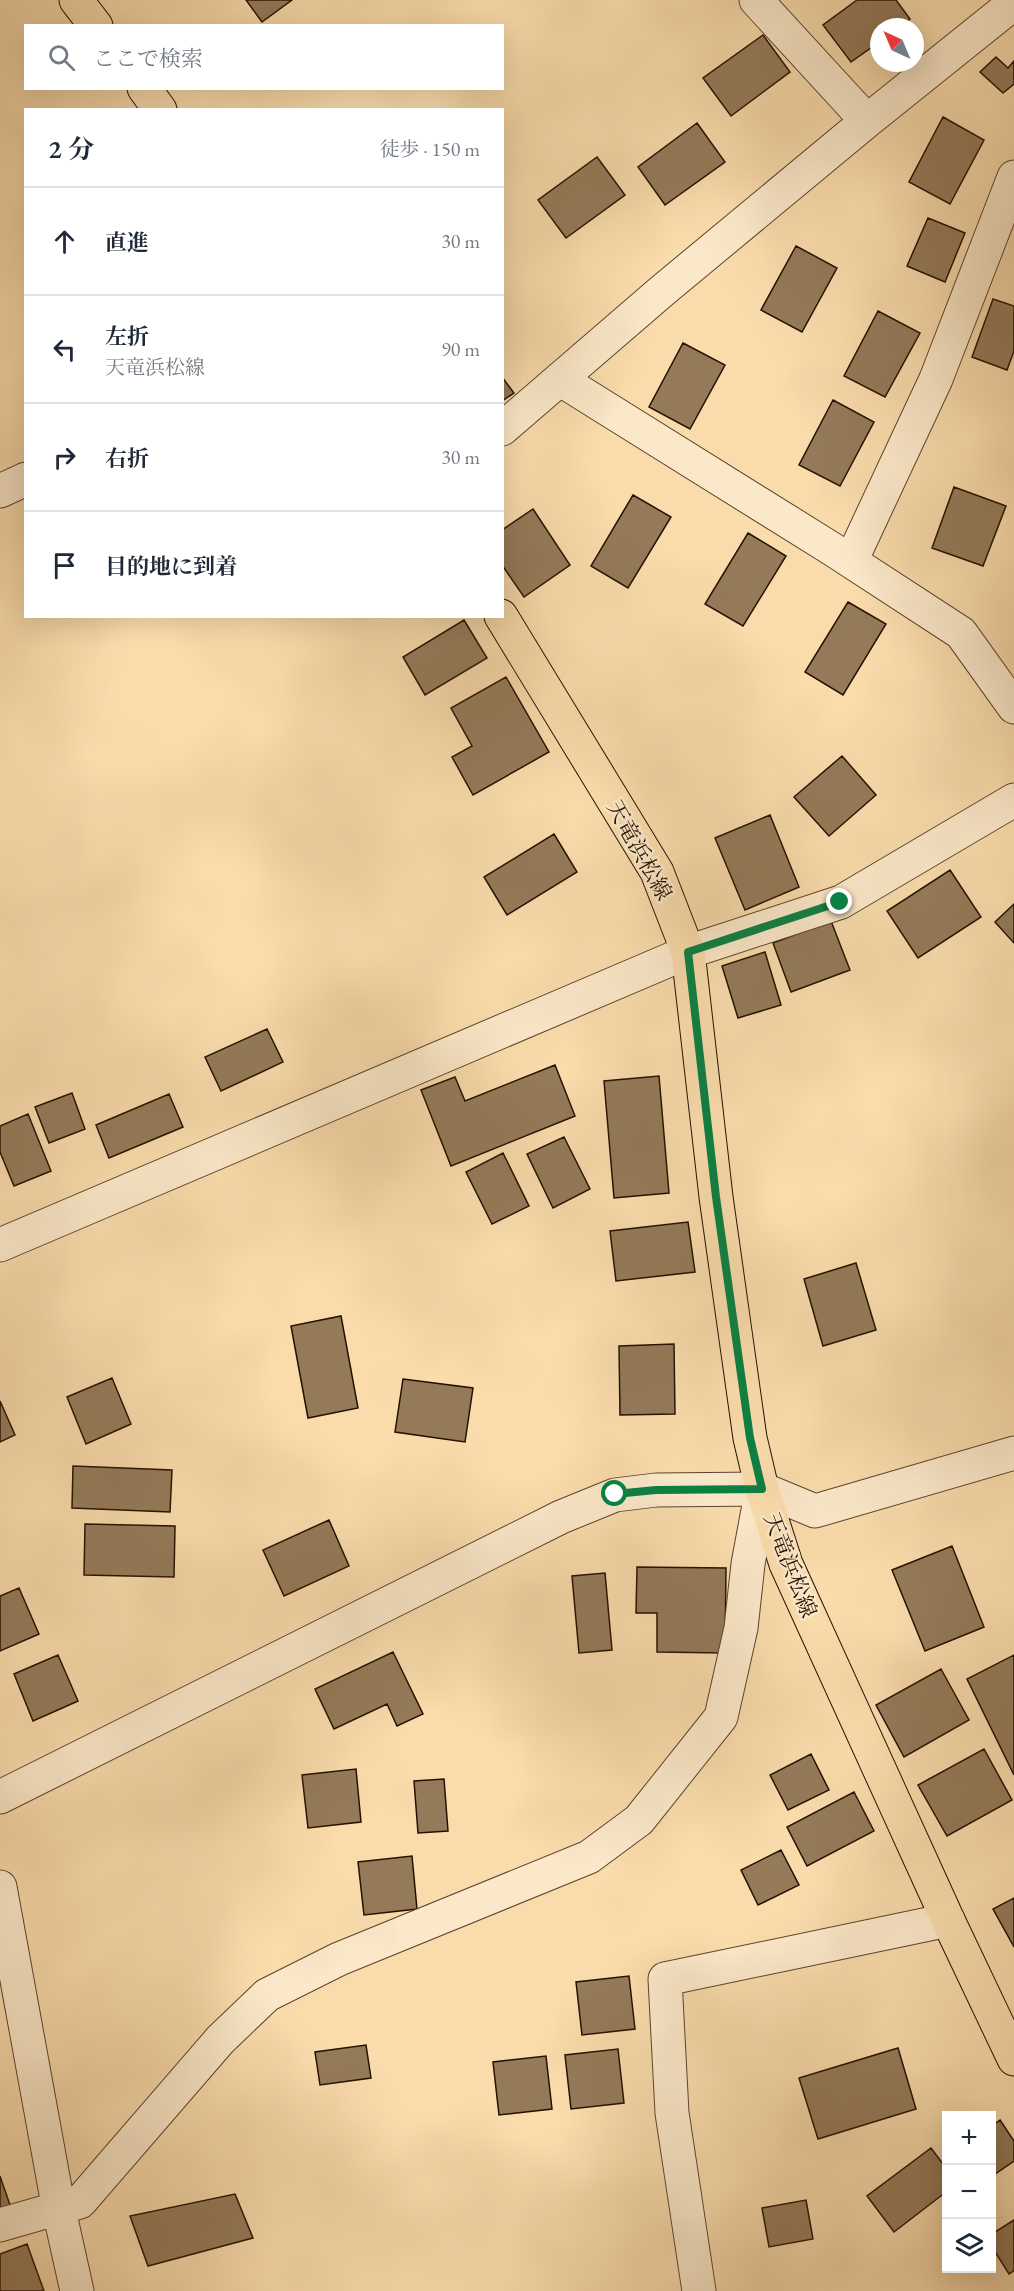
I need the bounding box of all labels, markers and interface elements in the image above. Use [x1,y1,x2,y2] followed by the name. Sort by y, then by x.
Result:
[870,18,924,72] north arrow
[24,24,504,90] search box
[45,41,78,74] icon: search
[93,44,203,73] text: ここで検索
[48,132,94,166] text: 2 分
[380,136,480,162] text: 徒歩 · 150 m
[48,225,81,258] icon: ahead
[105,228,149,257] text: 直進
[441,228,480,254] text: 30 m
[105,322,149,351] text: 左折
[48,333,81,366] icon: left
[441,336,480,362] text: 90 m
[105,354,205,380] text: 天竜浜松線
[48,441,81,474] icon: right
[105,444,149,473] text: 右折
[441,444,480,470] text: 30 m
[48,549,81,582] icon: arrive
[105,552,237,581] text: 目的地に到着
[600,795,679,905] street label: 天竜浜松線
[826,888,852,914] route end
[601,1480,627,1506] route start
[757,1509,824,1622] street label: 天竜浜松線
[942,2111,996,2273] map controls
[942,2111,996,2165] button: +
[942,2165,996,2219] button: −
[942,2219,996,2273] button: layers

